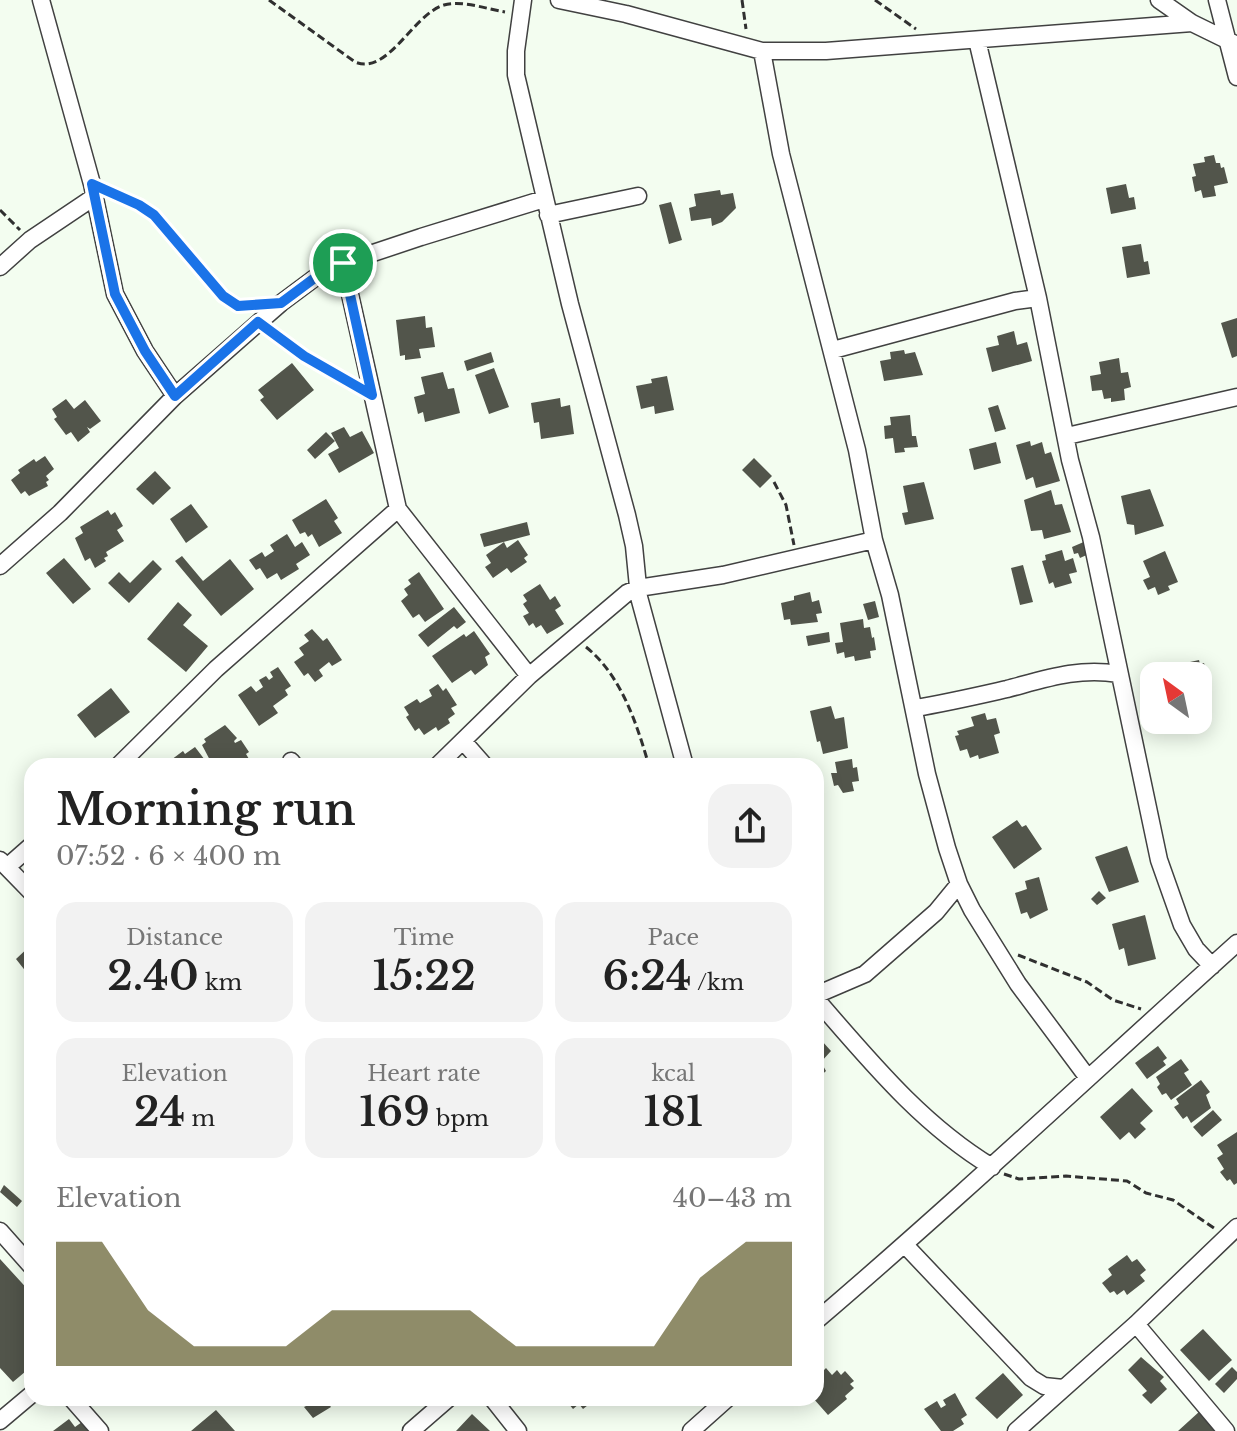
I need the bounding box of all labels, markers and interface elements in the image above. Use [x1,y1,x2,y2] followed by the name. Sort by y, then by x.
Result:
[309,229,377,297] pin
[321,241,365,285] icon: arrive
[1140,662,1212,734] north arrow
[1140,662,1212,734] map controls
[56,782,356,837] text: Morning run
[708,784,792,868] button: share
[56,840,281,872] text: 07:52 · 6 × 400 m
[126,924,223,951] text: Distance
[394,924,454,951] text: Time
[648,924,699,951] text: Pace
[107,951,199,1001] text: 2.40
[372,951,476,1001] text: 15:22
[602,951,692,1001] text: 6:24
[199,969,242,996] text: km
[692,969,744,996] text: /km
[122,1060,228,1087] text: Elevation
[367,1060,481,1087] text: Heart rate
[651,1060,695,1087] text: kcal
[134,1087,185,1137] text: 24
[359,1087,430,1137] text: 169
[643,1087,703,1137] text: 181
[185,1105,215,1132] text: m
[430,1105,489,1132] text: bpm
[56,1182,182,1214] text: Elevation
[673,1182,792,1214] text: 40–43 m

